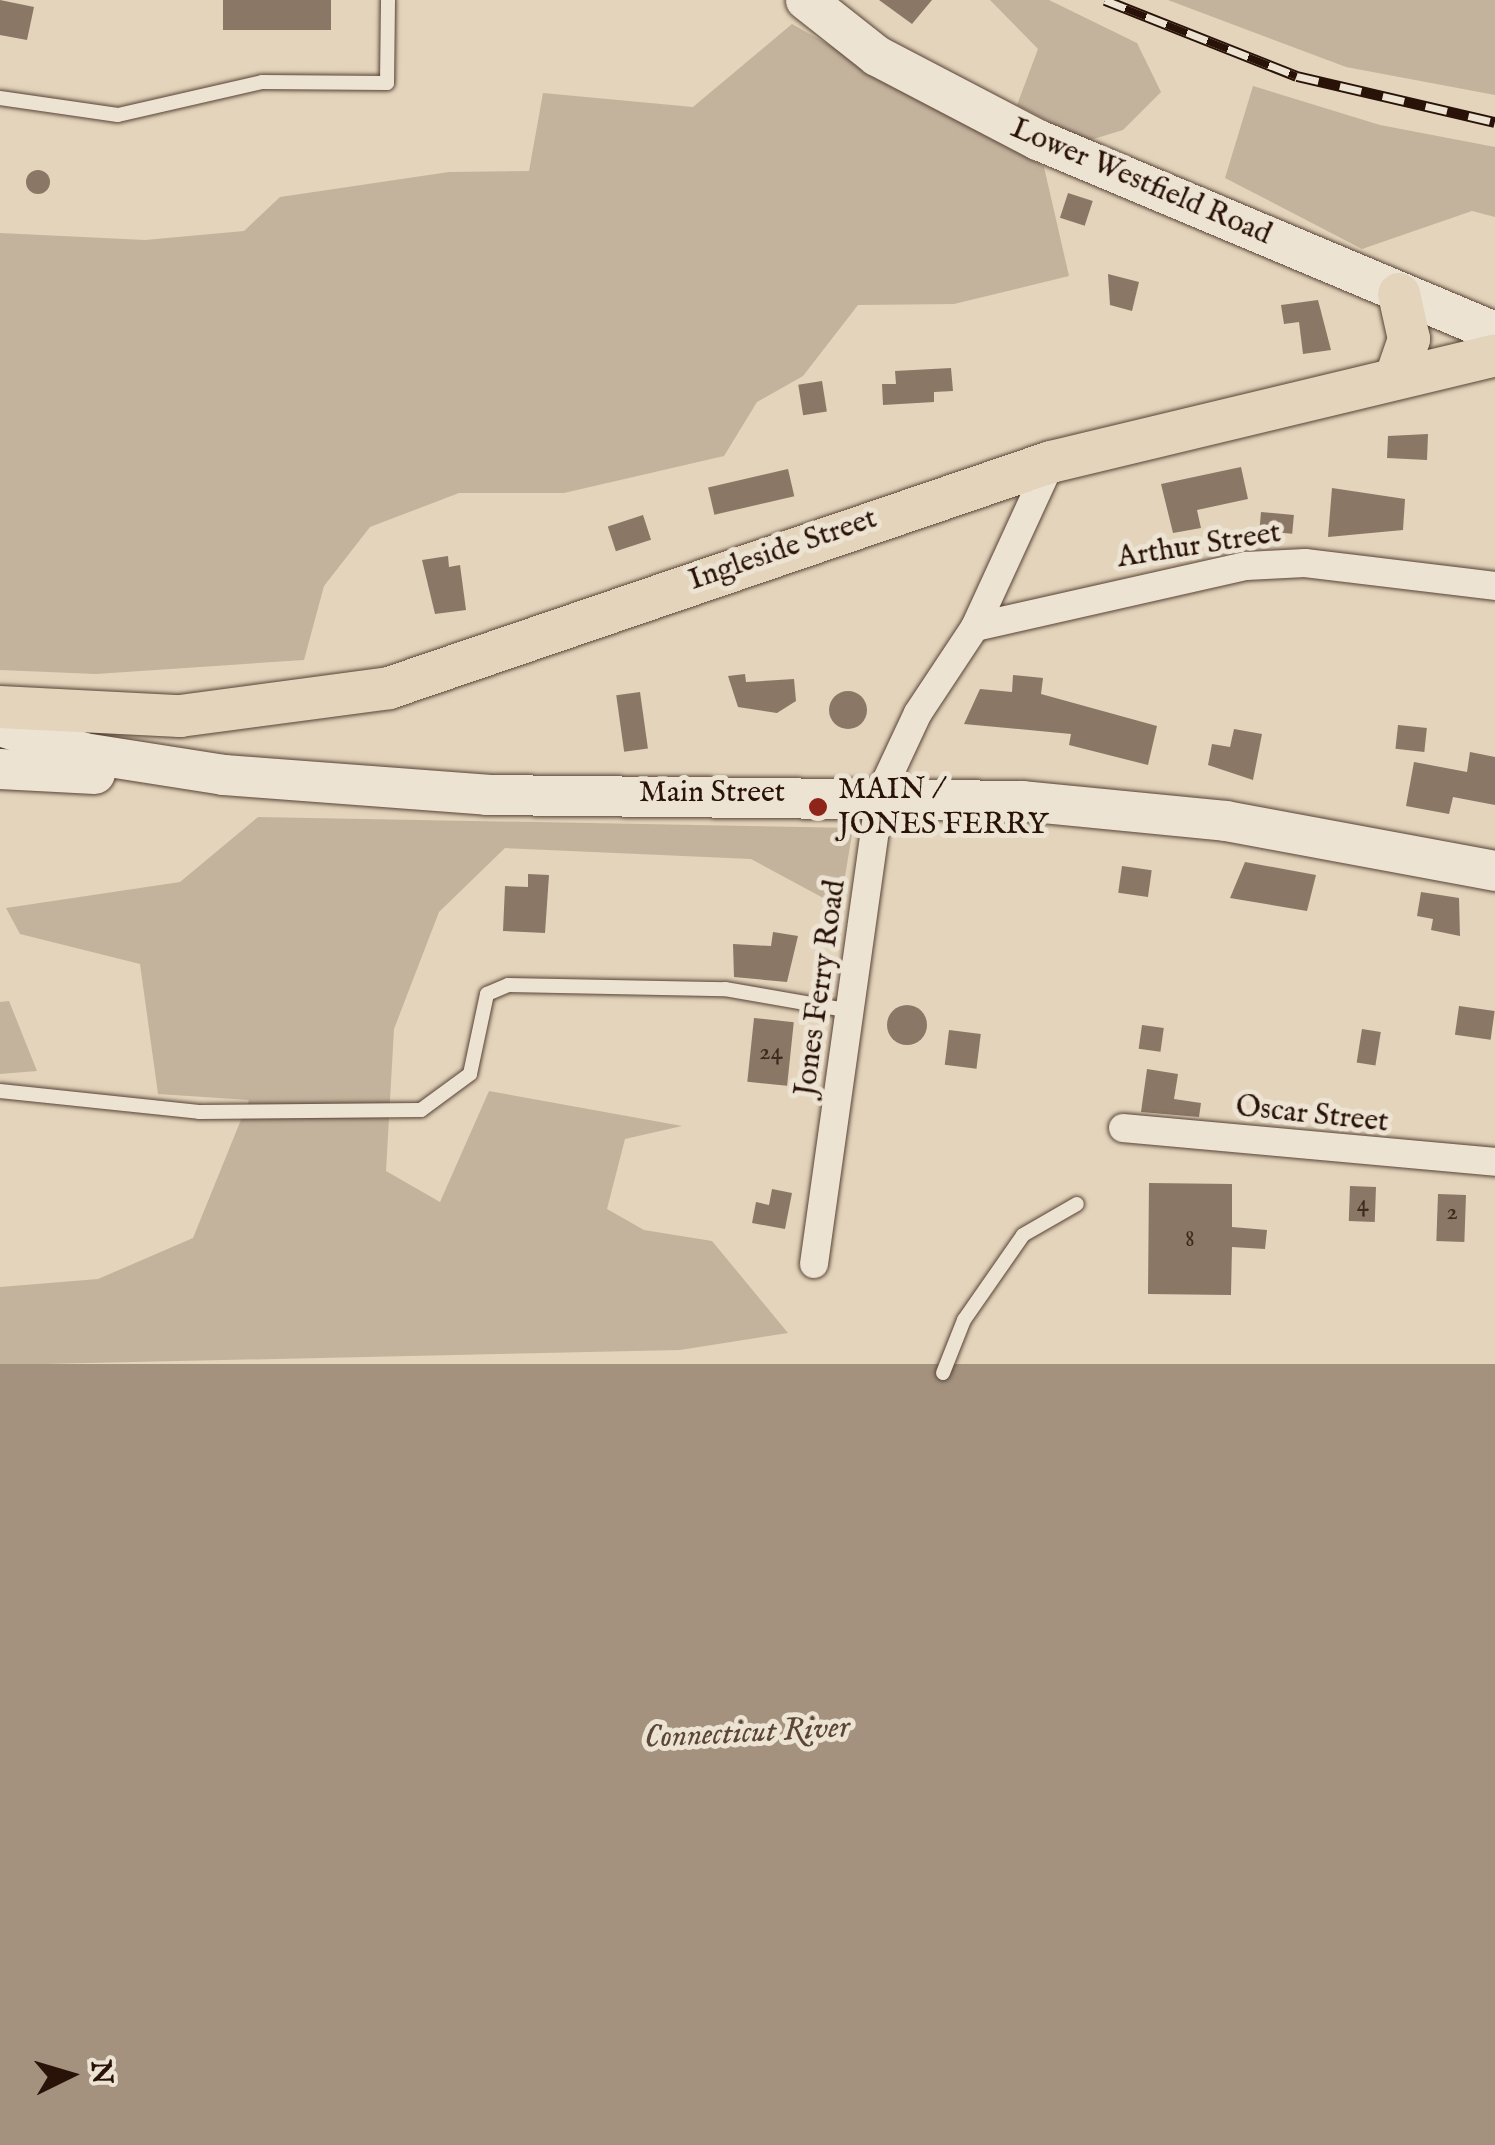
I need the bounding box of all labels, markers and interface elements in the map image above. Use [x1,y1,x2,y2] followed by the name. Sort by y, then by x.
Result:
[1005,111,1277,253] street label: Lower Westfield Road
[684,501,882,599] street label: Ingleside Street
[1115,515,1283,577] street label: Arthur Street
[838,772,1048,842] place label: MAIN / JONES FERRY
[639,775,785,811] street label: Main Street
[807,796,829,818] marker: MAIN / JONES FERRY
[788,878,854,1098] street label: Jones Ferry Road
[759,1037,783,1067] house number: 24
[1234,1089,1390,1141] street label: Oscar Street
[1357,1189,1369,1219] house number: 4
[1446,1197,1458,1227] house number: 2
[1185,1224,1195,1254] house number: 8
[643,1709,851,1759] water label: Connecticut River
[20,2025,120,2125] north arrow
[82,2059,119,2086] text: N

